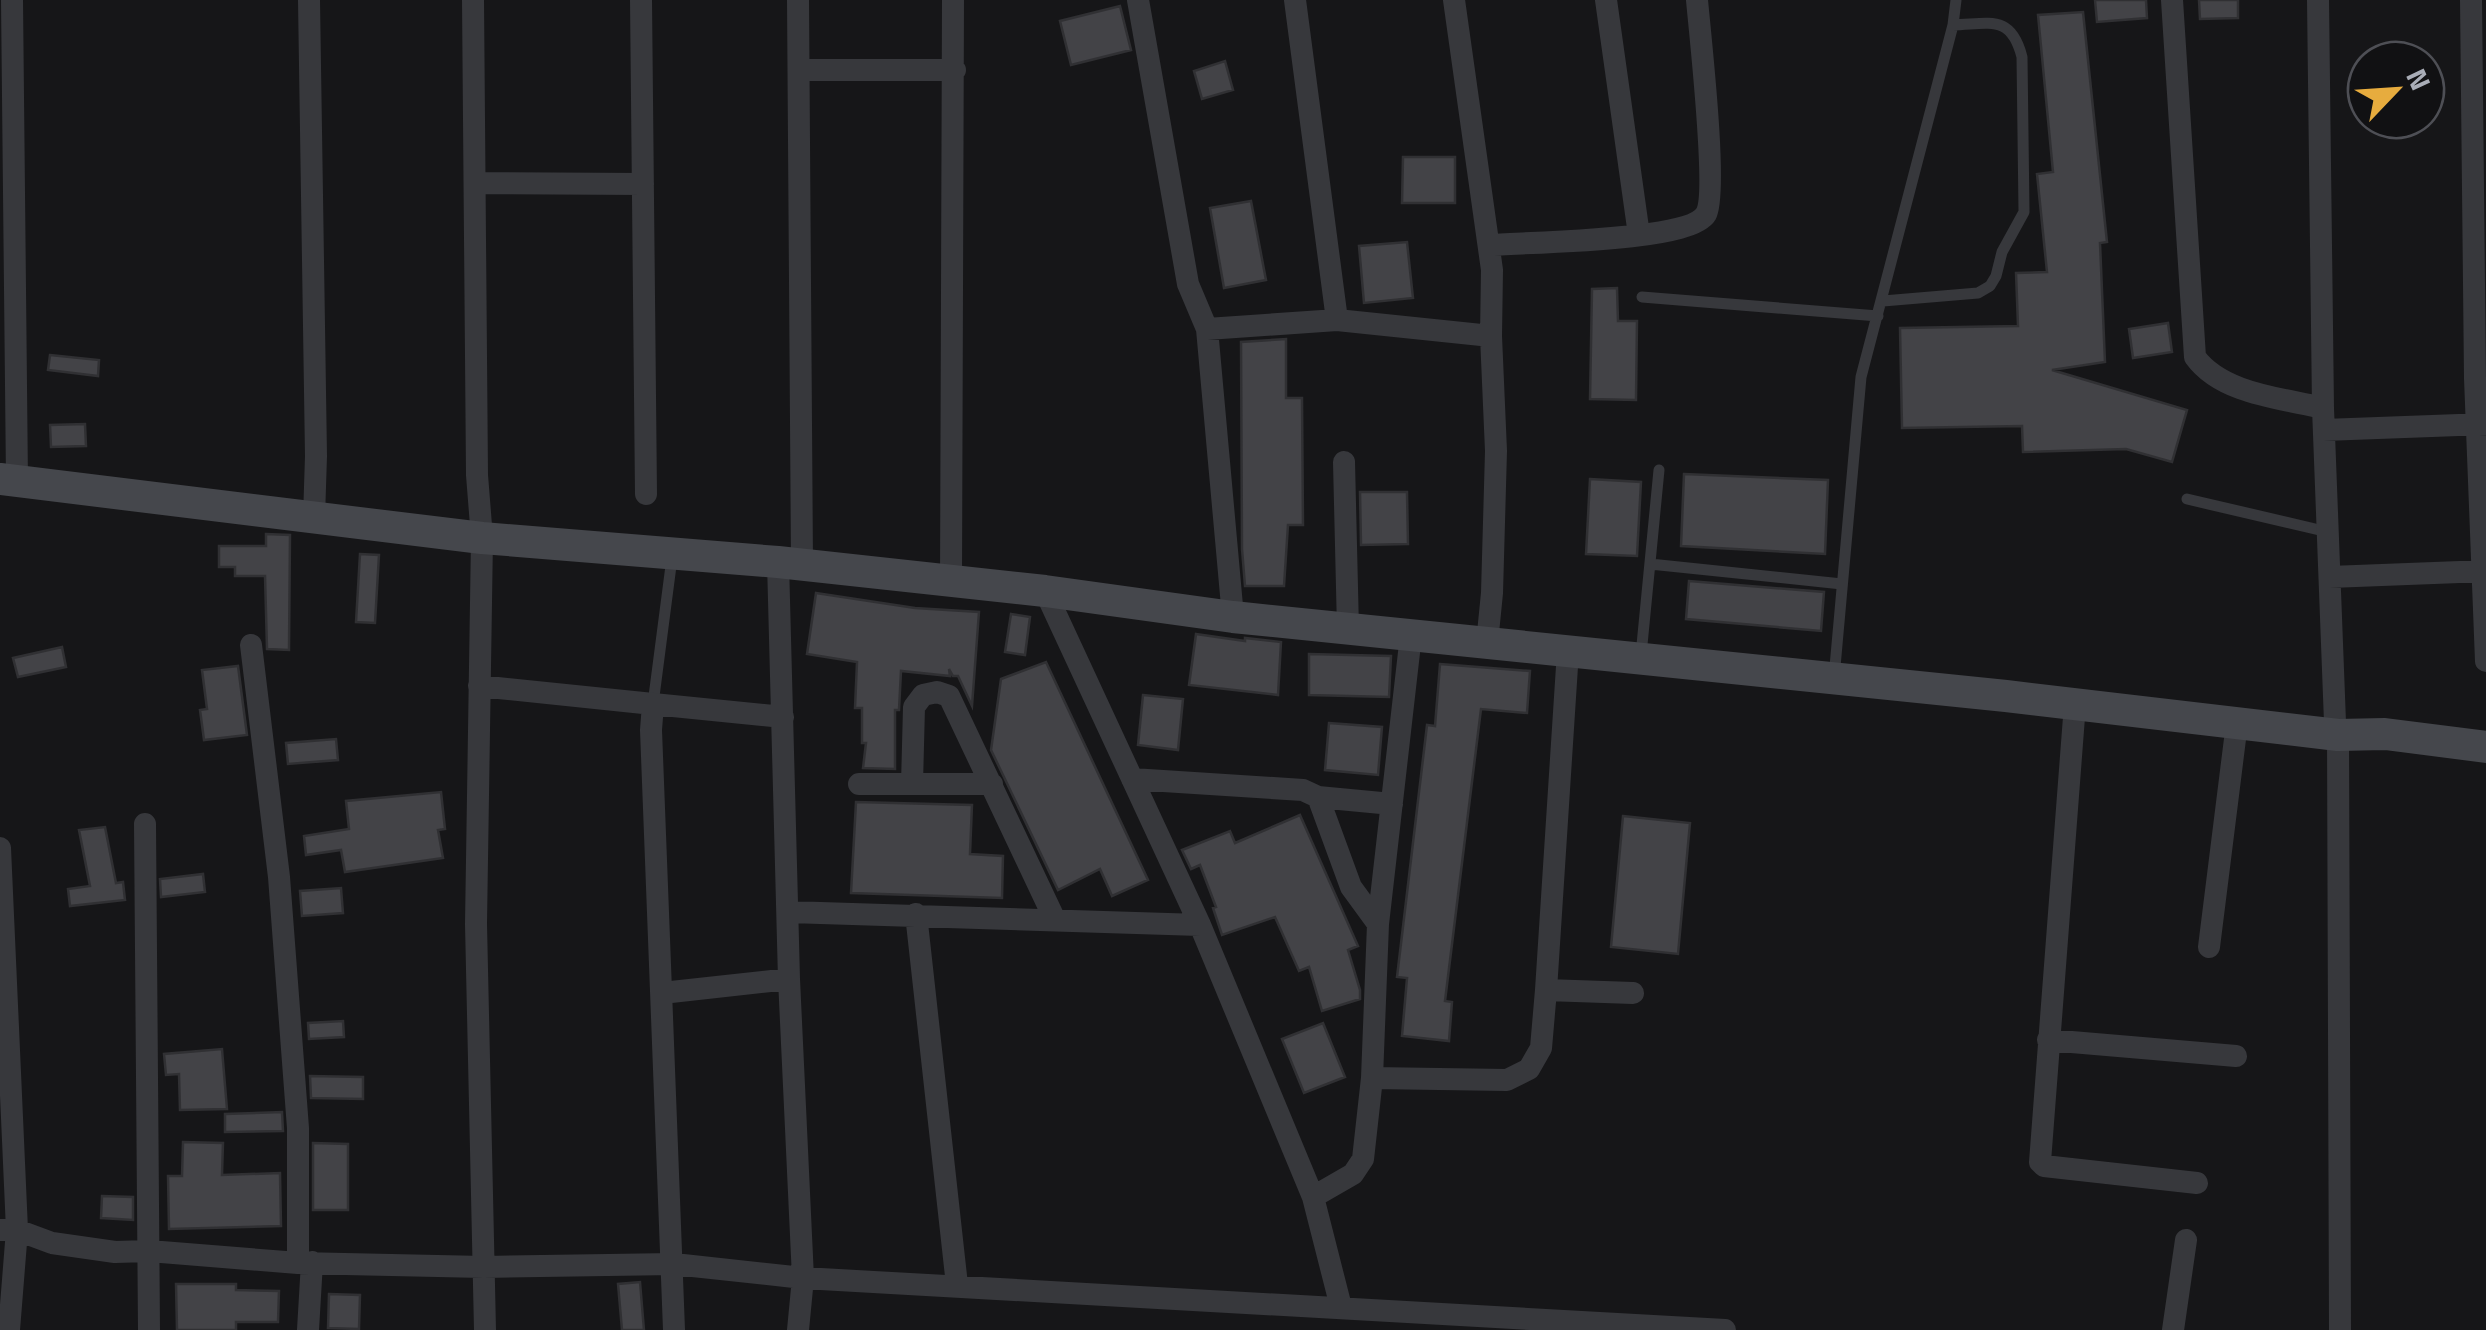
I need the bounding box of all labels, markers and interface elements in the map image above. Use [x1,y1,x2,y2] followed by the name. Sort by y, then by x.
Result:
[2346,40,2446,140] north arrow
[2396,61,2443,97] text: N

